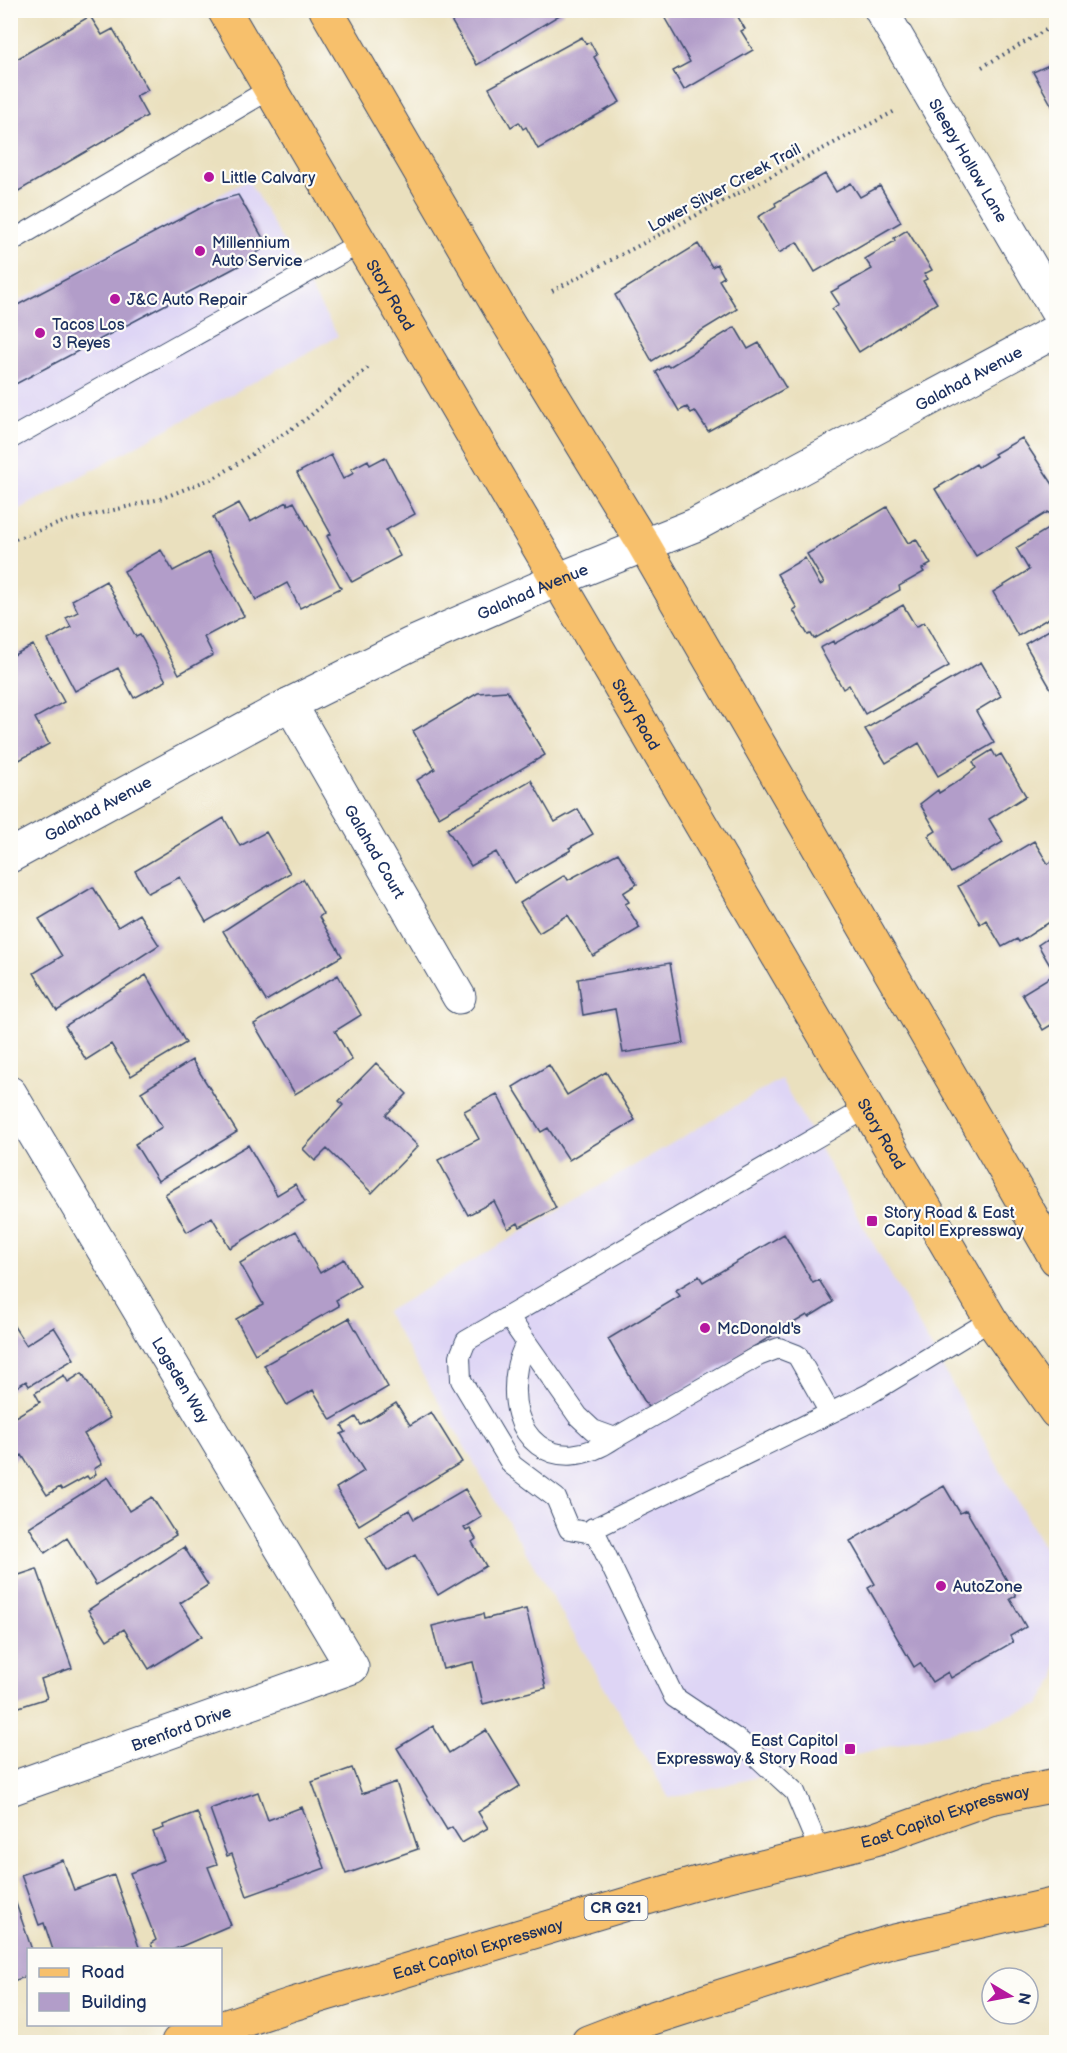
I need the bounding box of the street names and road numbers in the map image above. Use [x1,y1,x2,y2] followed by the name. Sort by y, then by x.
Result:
[924,96,1011,227] street label: Sleepy Hollow Lane
[645,140,804,237] street label: Lower Silver Creek Trail
[361,257,418,334] street label: Story Road
[912,343,1026,416] street label: Galahad Avenue
[475,560,592,625] street label: Galahad Avenue
[607,676,663,754] street label: Story Road
[42,773,156,846] street label: Galahad Avenue
[339,802,408,902] street label: Galahad Court
[852,1095,909,1173] street label: Story Road
[147,1334,213,1428] street label: Logsden Way
[129,1702,235,1756] street label: Brenford Drive
[859,1782,1032,1853] street label: East Capitol Expressway
[584,1896,648,1920] road number: CR G21
[391,1915,566,1985] street label: East Capitol Expressway

